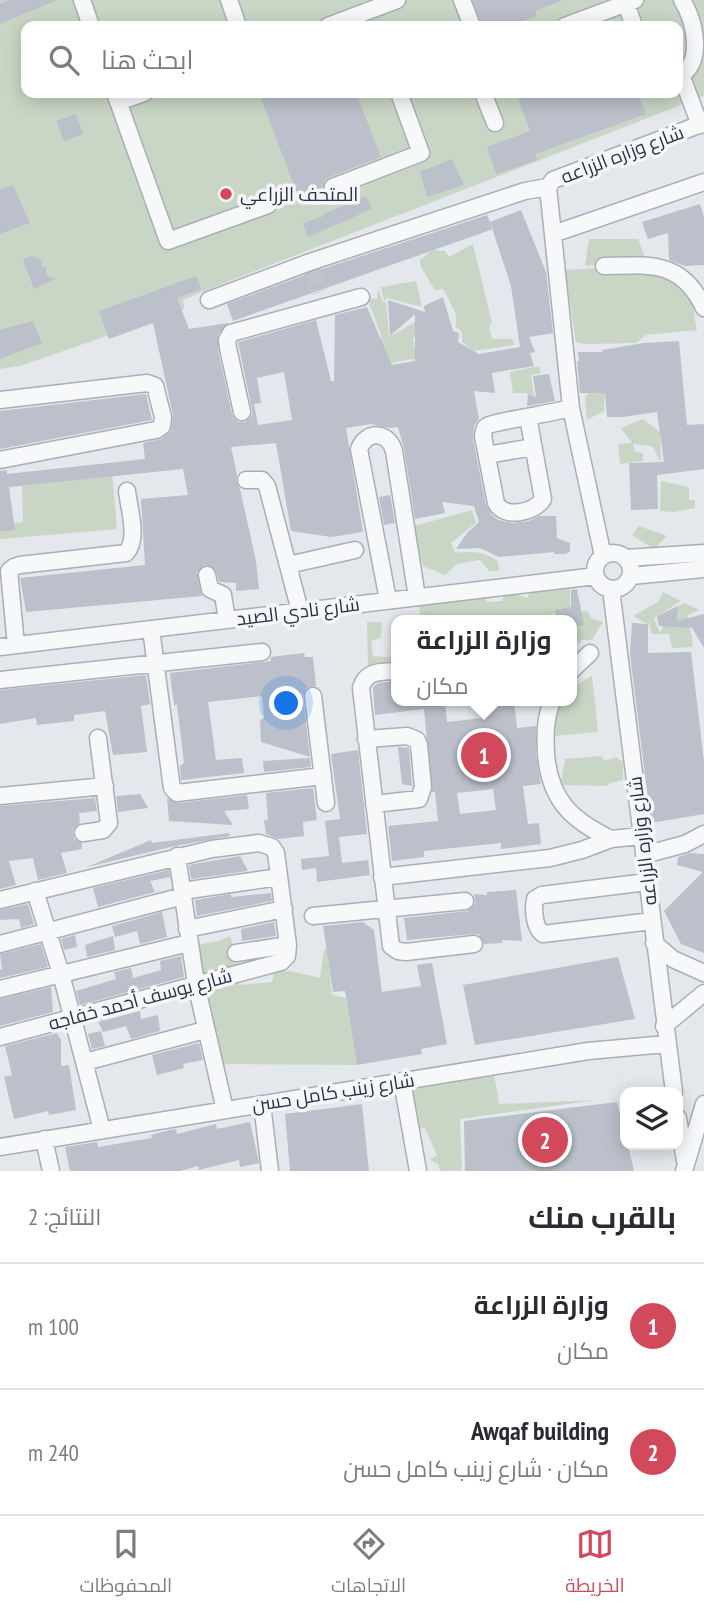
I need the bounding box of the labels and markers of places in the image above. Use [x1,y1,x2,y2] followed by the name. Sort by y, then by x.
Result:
[240,182,358,209] place label: المتحف الزراعي
[218,186,234,202] marker: المتحف الزراعي
[461,729,507,781] pin: 1
[522,1114,568,1166] pin: 2

